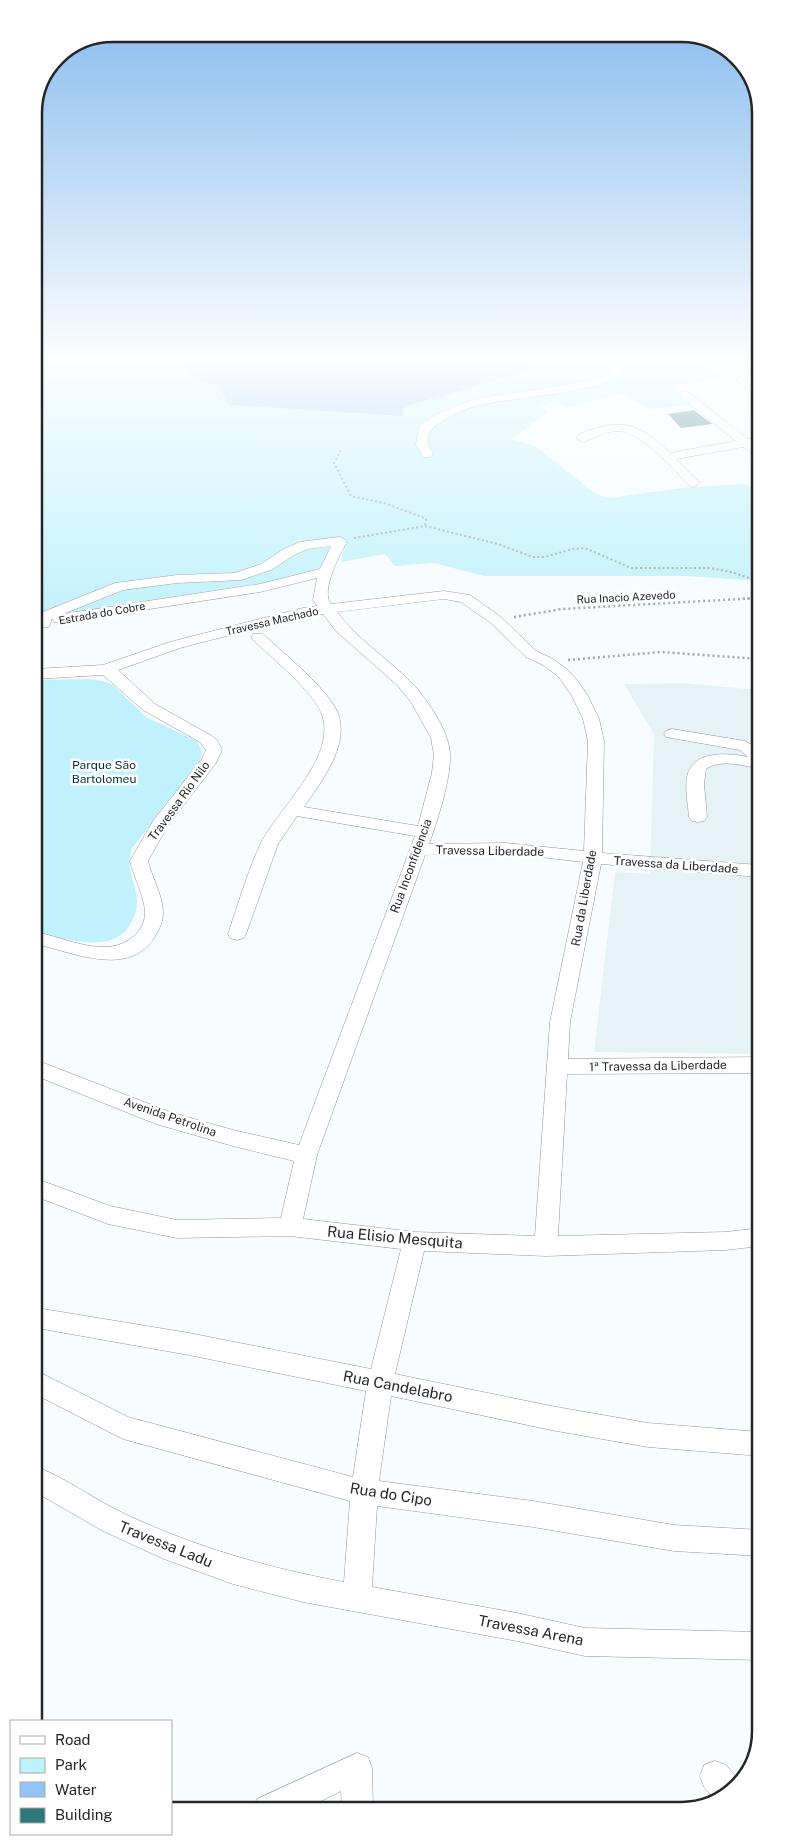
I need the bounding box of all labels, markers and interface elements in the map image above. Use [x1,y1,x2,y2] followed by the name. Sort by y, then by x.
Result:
[576,588,676,606] street label: Rua Inacio Azevedo
[58,599,146,627] street label: Estrada do Cobre
[225,605,319,637] street label: Travessa Machado
[72,758,136,786] park label: Parque São Bartolomeu
[145,758,213,843] street label: Travessa Rio Nilo
[387,817,435,915] street label: Rua Inconfidencia
[436,843,544,859] street label: Travessa Liberdade
[569,849,599,947] street label: Rua da Liberdade
[613,854,739,876] street label: Travessa da Liberdade
[589,1058,727,1074] street label: 1ª Travessa da Liberdade
[122,1095,218,1139] street label: Avenida Petrolina
[326,1223,464,1251] street label: Rua Elisio Mesquita
[342,1367,454,1405] street label: Rua Candelabro
[349,1479,433,1509] street label: Rua do Cipo
[117,1517,215,1571] street label: Travessa Ladu
[477,1611,585,1649] street label: Travessa Arena
[10,1720,172,1835] legend
[55,1731,91,1748] text: Road
[55,1756,87,1773] text: Park
[55,1781,97,1798] text: Water
[55,1806,113,1823] text: Building

